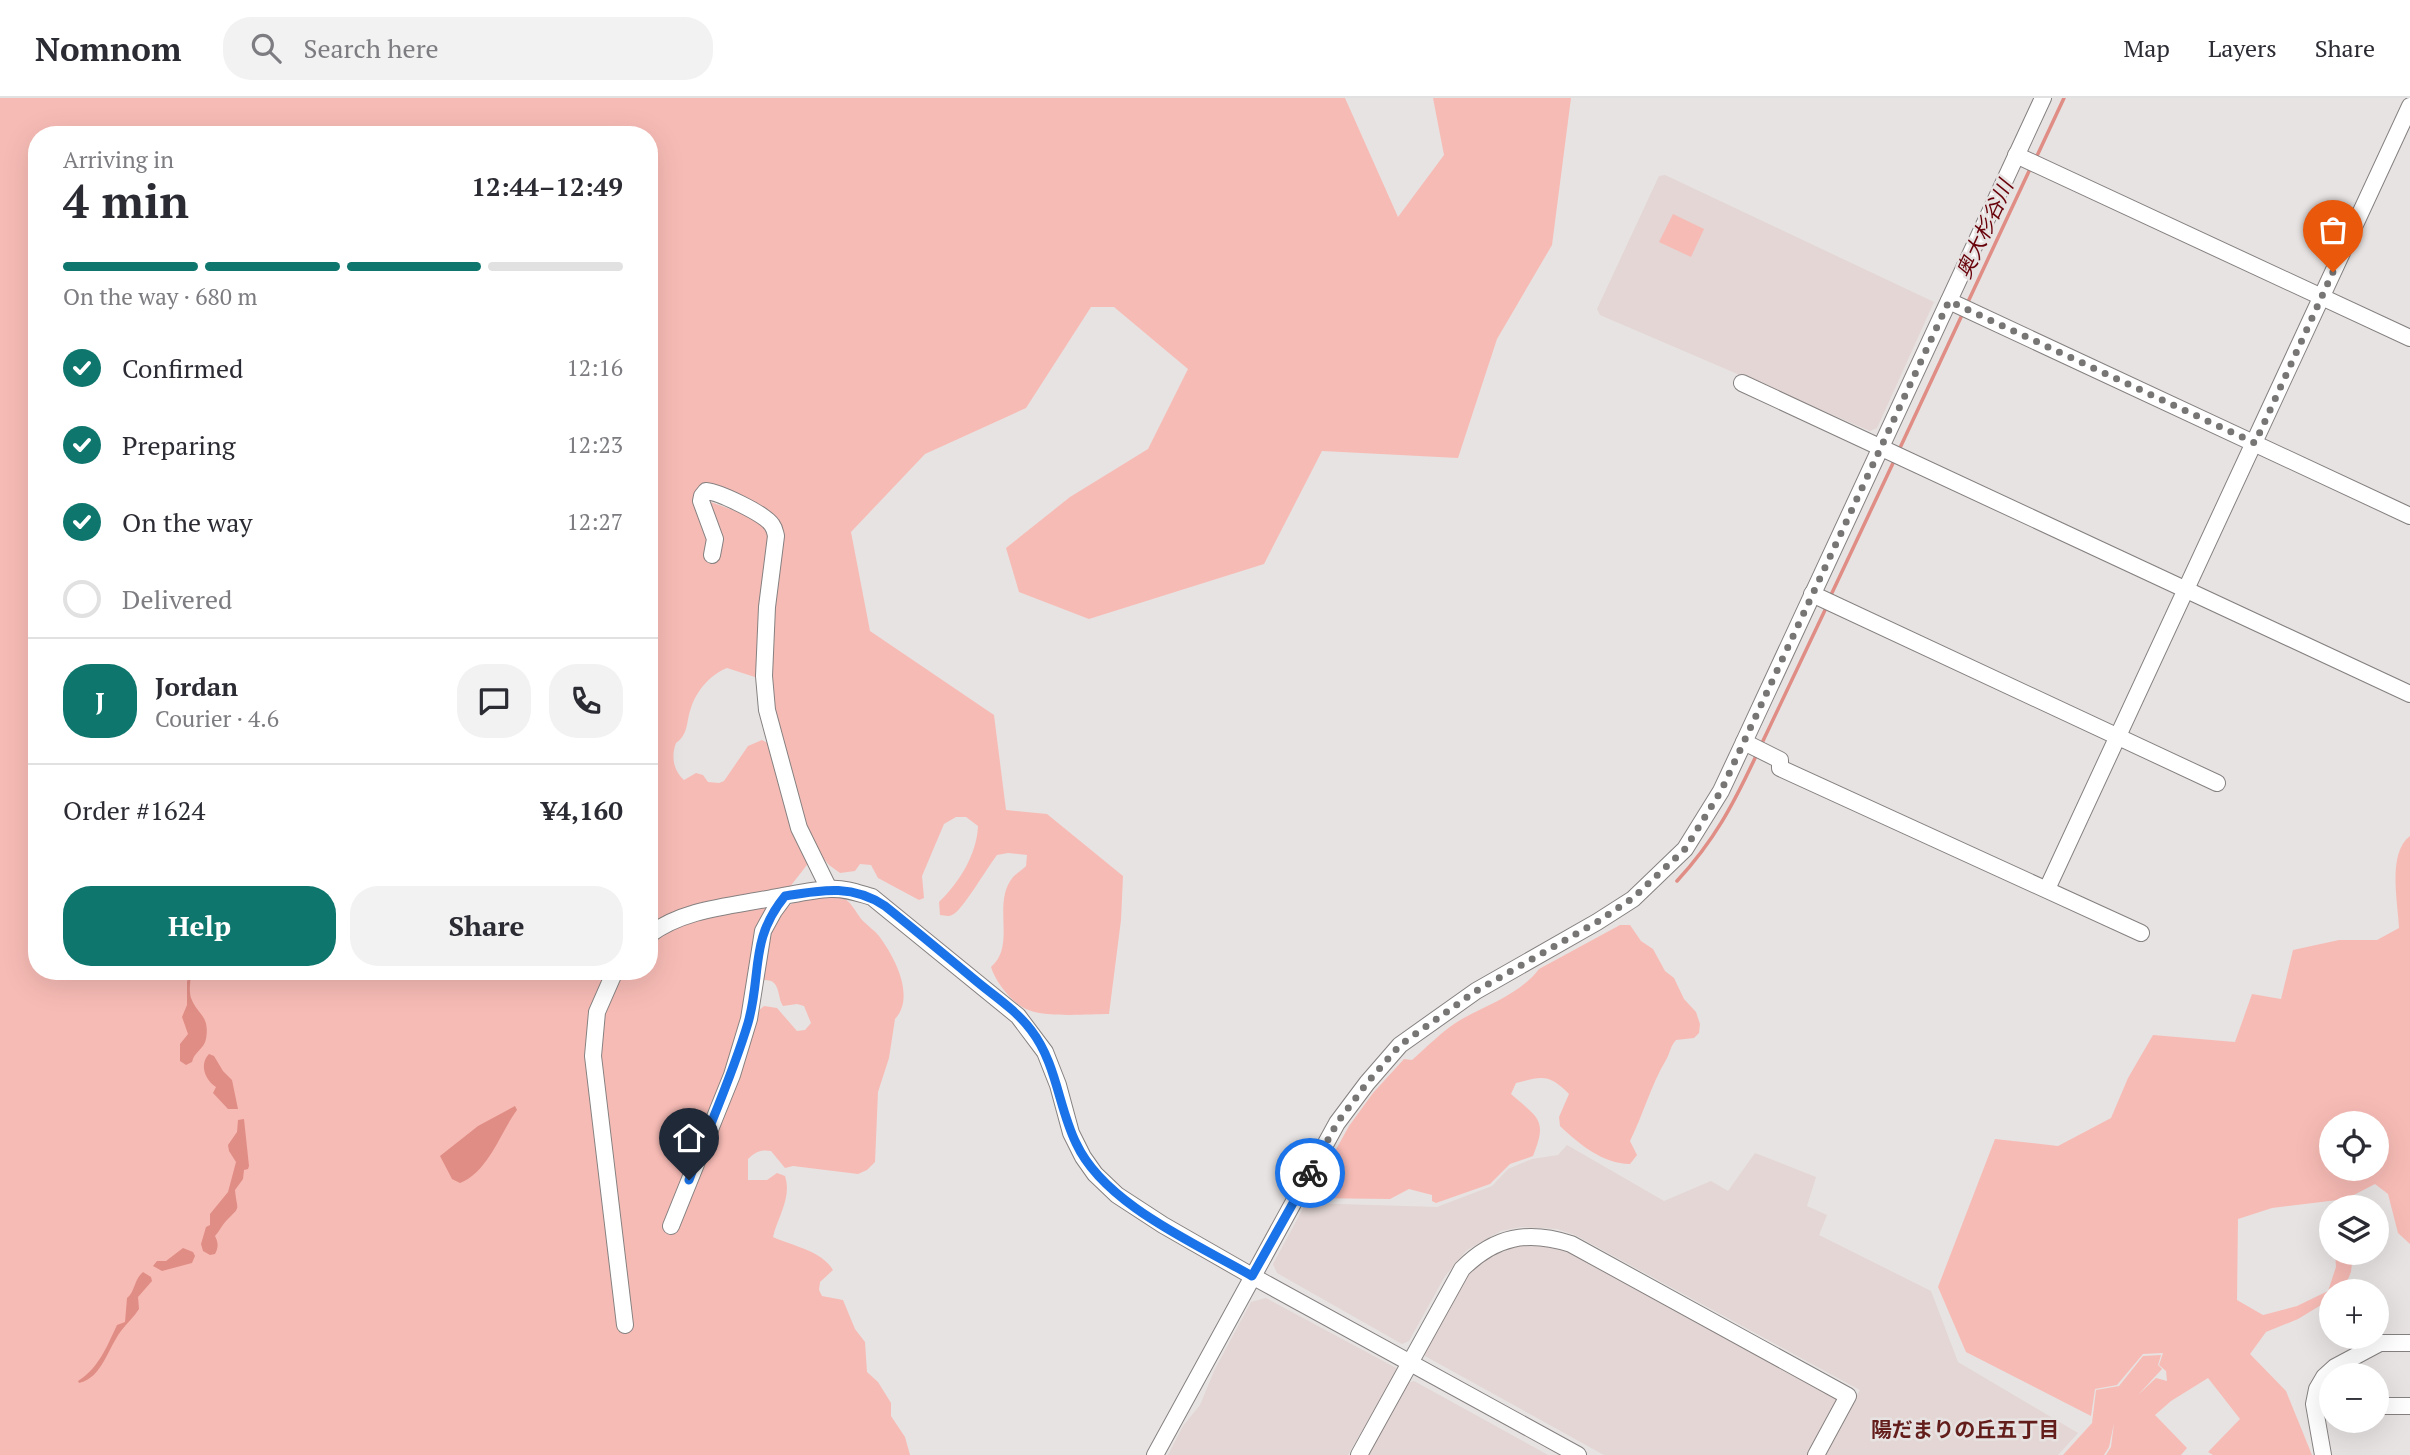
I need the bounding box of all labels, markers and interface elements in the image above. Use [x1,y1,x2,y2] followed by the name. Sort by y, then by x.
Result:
[223,17,713,80] search box
[35,27,181,70] text: Nomnom
[247,29,285,67] icon: search
[303,31,439,65] text: Search here
[2123,32,2170,64] text: Map
[2208,32,2277,64] text: Layers
[2315,32,2375,64] text: Share
[63,144,174,175] text: Arriving in
[471,169,623,203] text: 12:44–12:49
[63,170,189,231] text: 4 min
[1949,174,2020,282] water label: 奥大杉谷川
[2303,200,2363,272] pin
[2314,211,2352,249] icon: bag
[63,281,257,312] text: On the way · 680 m
[63,349,101,387] icon: check
[122,351,243,385] text: Confirmed
[566,352,623,383] text: 12:16
[63,426,101,464] icon: check
[122,428,235,462] text: Preparing
[566,429,623,460] text: 12:23
[63,503,101,541] icon: check
[122,505,253,539] text: On the way
[566,506,623,537] text: 12:27
[122,582,232,616] text: Delivered
[457,664,531,738] button: chat
[549,664,623,738] button: phone
[155,669,238,703] text: Jordan
[95,684,105,718] text: J
[155,703,279,734] text: Courier · 4.6
[63,793,205,827] text: Order #1624
[542,793,623,827] text: ¥4,160
[63,886,336,966] button: Help
[350,886,623,966] button: Share
[659,1108,719,1180] pin
[2319,1111,2389,1433] map controls
[2319,1111,2389,1181] button: locate
[670,1119,708,1157] icon: home
[1275,1138,1345,1208] courier
[1291,1154,1329,1192] icon: bike
[2319,1195,2389,1265] button: layers
[2319,1279,2389,1349] button: +
[2319,1363,2389,1433] button: −
[1871,1415,2059,1443] district label: 陽だまりの丘五丁目

